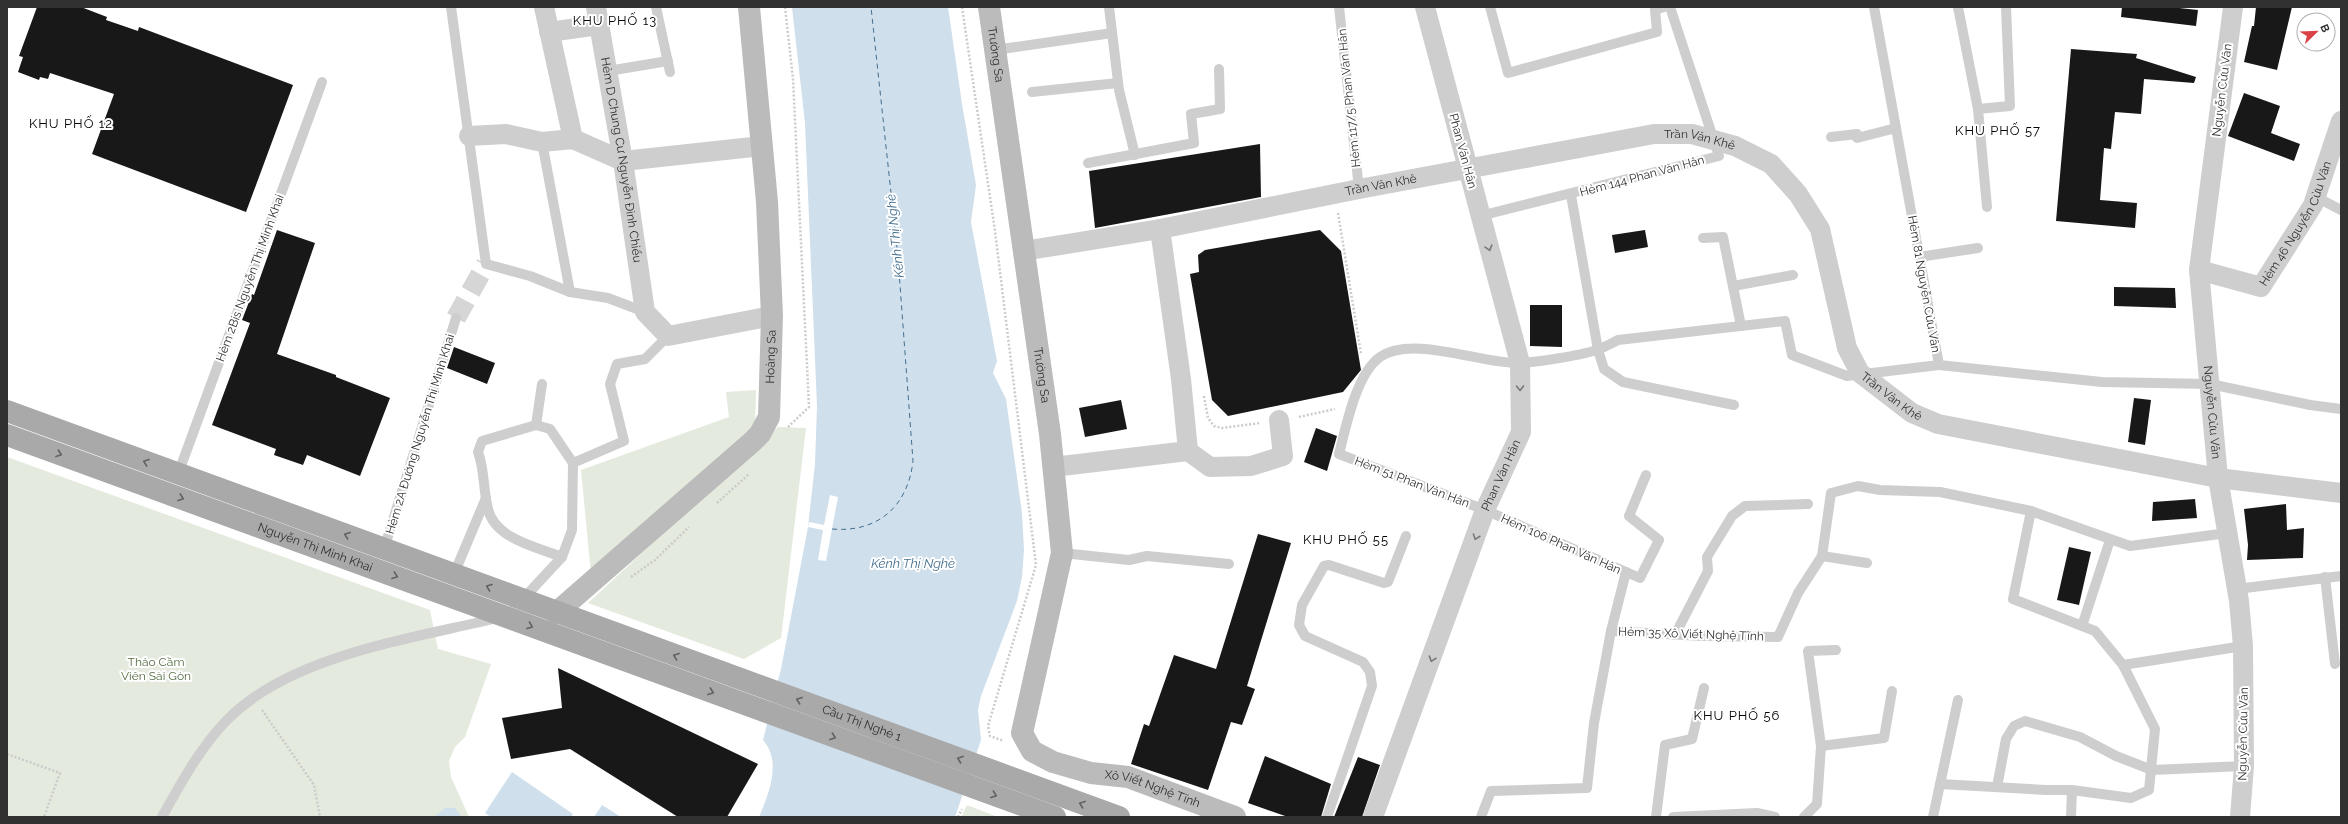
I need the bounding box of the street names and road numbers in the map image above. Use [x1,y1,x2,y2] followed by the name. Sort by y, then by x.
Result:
[985,26,1007,83] street label: Trường Sa
[1335,28,1363,168] street label: Hẻm 117/5 Phan Văn Hân
[2209,43,2235,137] street label: Nguyễn Cửu Vân
[598,56,645,263] street label: Hẻm D Chung Cư Nguyễn Ðình Chiểu
[1446,112,1480,190] street label: Phan Văn Hân
[1664,127,1737,153] street label: Trần Văn Khê
[1578,153,1706,199] street label: Hẻm 144 Phan Văn Hân
[2256,159,2334,289] street label: Hẻm 46 Nguyễn Cửu Vân
[1344,171,1418,199] street label: Trần Văn Khê
[213,193,287,363] street label: Hẻm 2Bis Nguyễn Thị Minh Khai
[1905,214,1943,354] street label: Hẻm 81 Nguyễn Cửu Vân
[763,330,779,384] street label: Hoàng Sa
[383,332,457,536] street label: Hẻm 2A Đường Nguyễn Thị Minh Khai
[1031,347,1053,404] street label: Trường Sa
[2201,365,2223,459] street label: Nguyễn Cửu Vân
[1858,369,1924,423] street label: Trần Văn Khê
[1478,437,1524,513] street label: Phan Văn Hân
[1353,454,1471,510] street label: Hẻm 51 Phan Văn Hân
[1499,511,1623,577] street label: Hẻm 106 Phan Văn Hân
[256,520,374,575] street label: Nguyễn Thị Minh Khai
[1618,624,1764,644] street label: Hẻm 35 Xô Viết Nghệ Tĩnh
[2235,687,2251,781] street label: Nguyễn Cửu Vân
[820,702,903,744] street label: Cầu Thị Nghè 1
[1104,768,1202,810] street label: Xô Viết Nghệ Tĩnh

